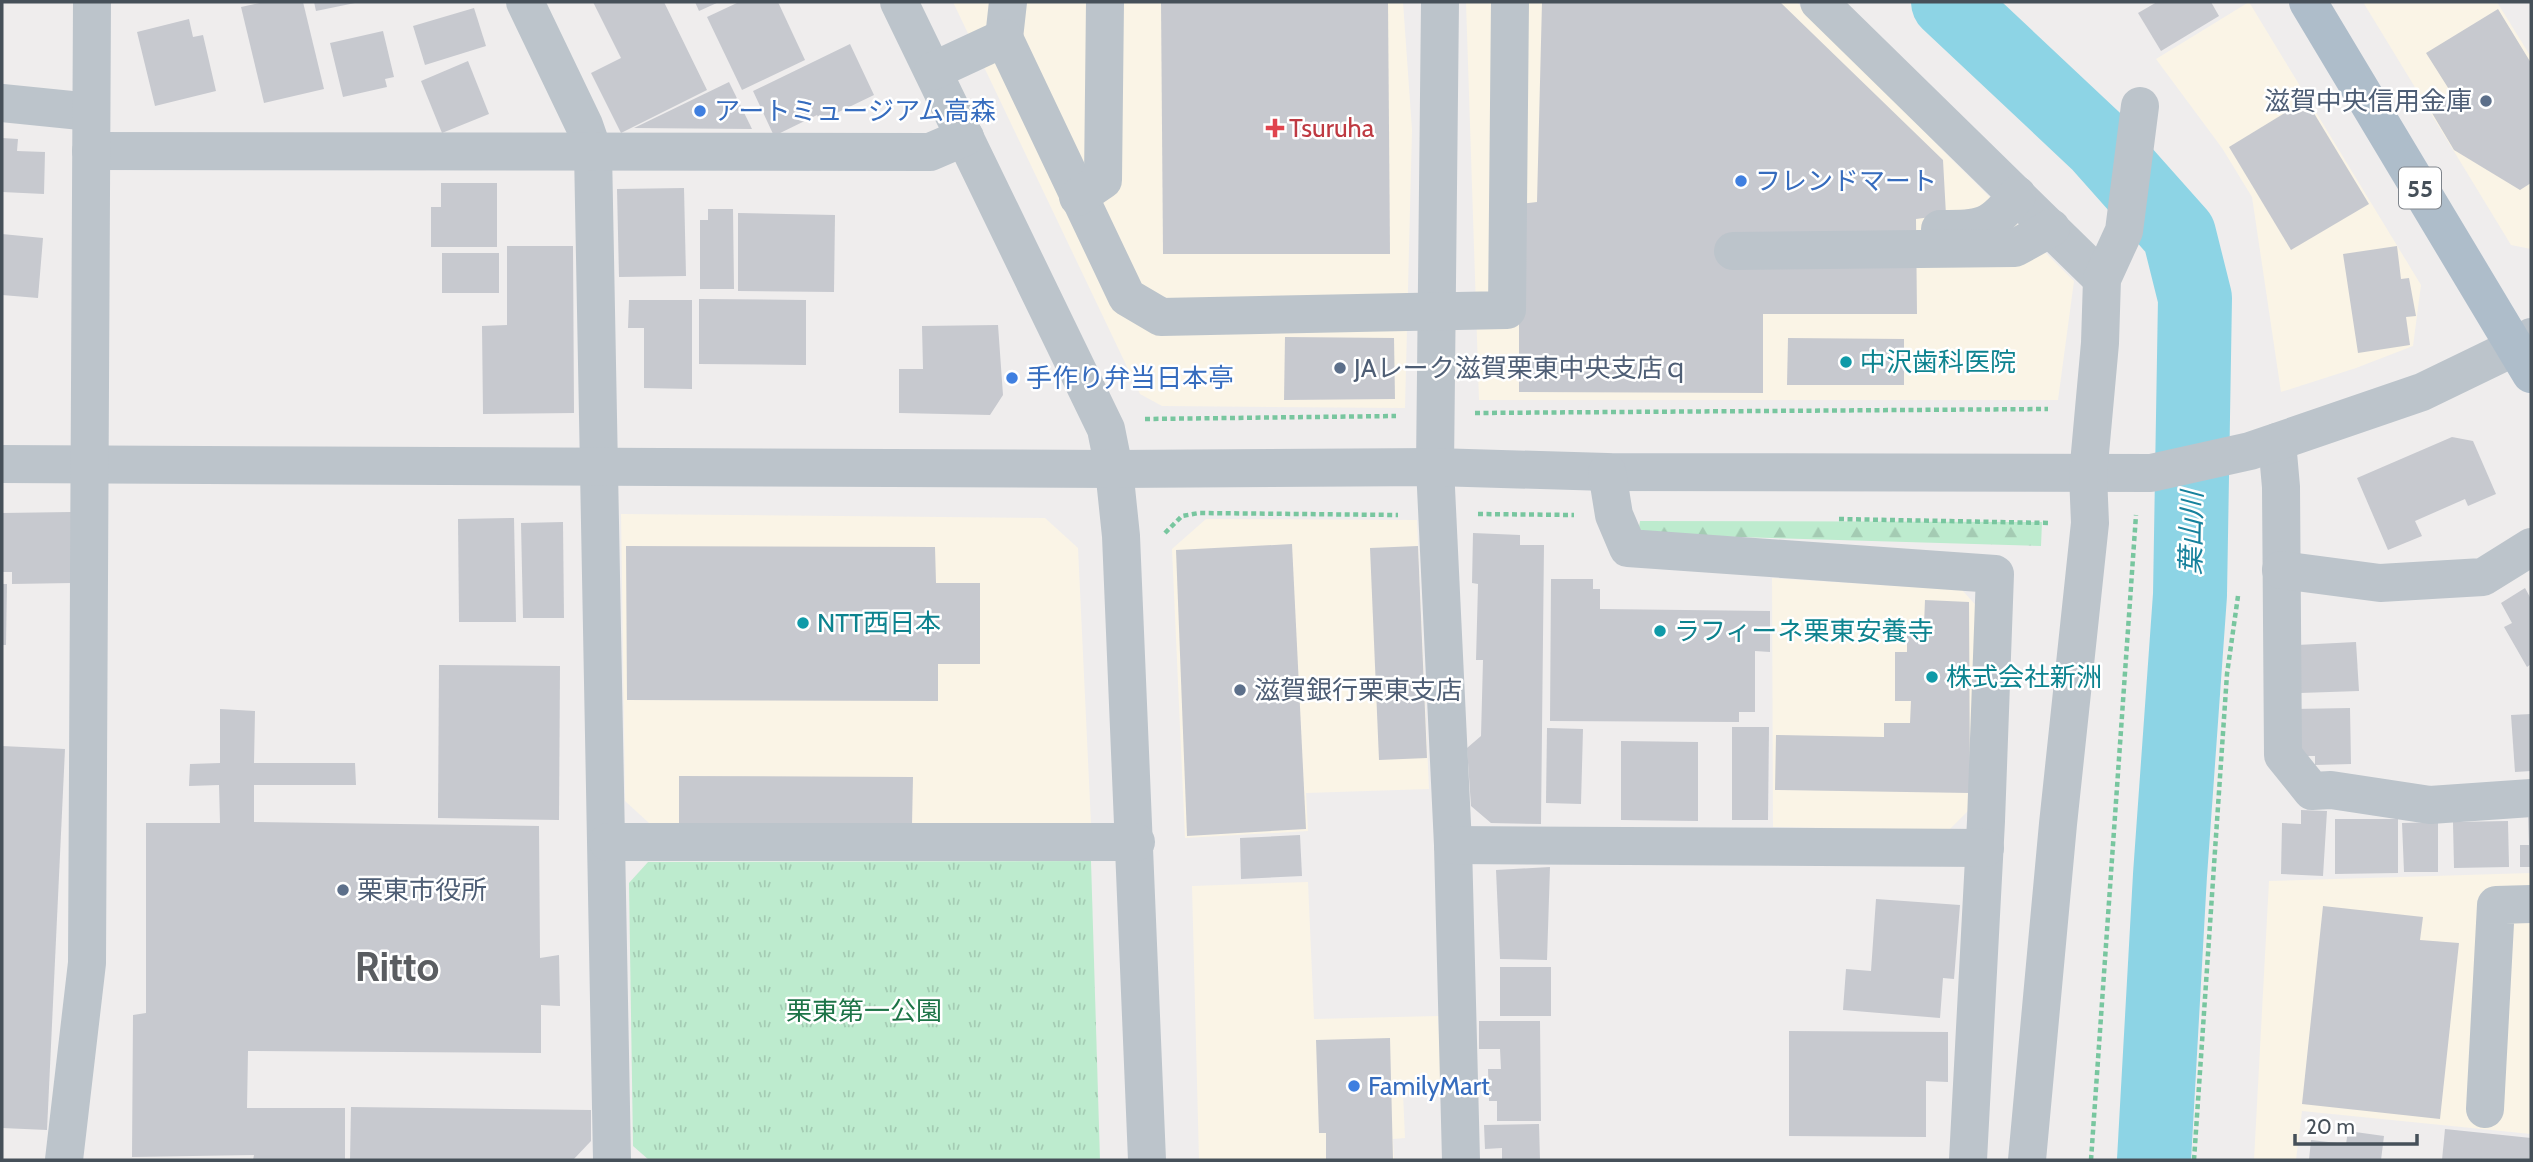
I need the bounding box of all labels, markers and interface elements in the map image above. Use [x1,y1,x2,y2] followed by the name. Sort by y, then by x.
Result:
[2264,85,2472,117] place label: 滋賀中央信用金庫
[2478,93,2494,109] marker: 滋賀中央信用金庫
[714,95,996,127] place label: アートミュージアム高森
[692,103,708,119] marker: アートミュージアム高森
[1289,112,1375,144] place label: Tsuruha
[1267,120,1283,136] marker: Tsuruha
[1755,165,1937,197] place label: フレンドマート
[2399,168,2441,208] road number: 55
[1733,173,1749,189] marker: フレンドマート
[1860,346,2016,378] place label: 中沢歯科医院
[1353,352,1689,384] place label: JAレーク滋賀栗東中央支店ｑ
[1838,354,1854,370] marker: 中沢歯科医院
[1332,360,1348,376] marker: JAレーク滋賀栗東中央支店ｑ
[1026,362,1234,394] place label: 手作り弁当日本亭
[1004,370,1020,386] marker: 手作り弁当日本亭
[2173,488,2209,575] water label: 葉山川
[817,607,941,639] place label: NTT西日本
[795,615,811,631] marker: NTT西日本
[1674,615,1933,647] place label: ラフィーネ栗東安養寺
[1652,623,1668,639] marker: ラフィーネ栗東安養寺
[1946,661,2102,693] place label: 株式会社新洲
[1924,669,1940,685] marker: 株式会社新洲
[1254,674,1462,706] place label: 滋賀銀行栗東支店
[1232,682,1248,698] marker: 滋賀銀行栗東支店
[357,874,487,906] place label: 栗東市役所
[335,882,351,898] marker: 栗東市役所
[355,942,439,991] district label: Ritto
[786,995,942,1027] park label: 栗東第一公園
[1368,1070,1490,1102] place label: FamilyMart
[1346,1078,1362,1094] marker: FamilyMart
[2295,1102,2418,1146] scale bar
[2306,1114,2355,1139] text: 20 m

